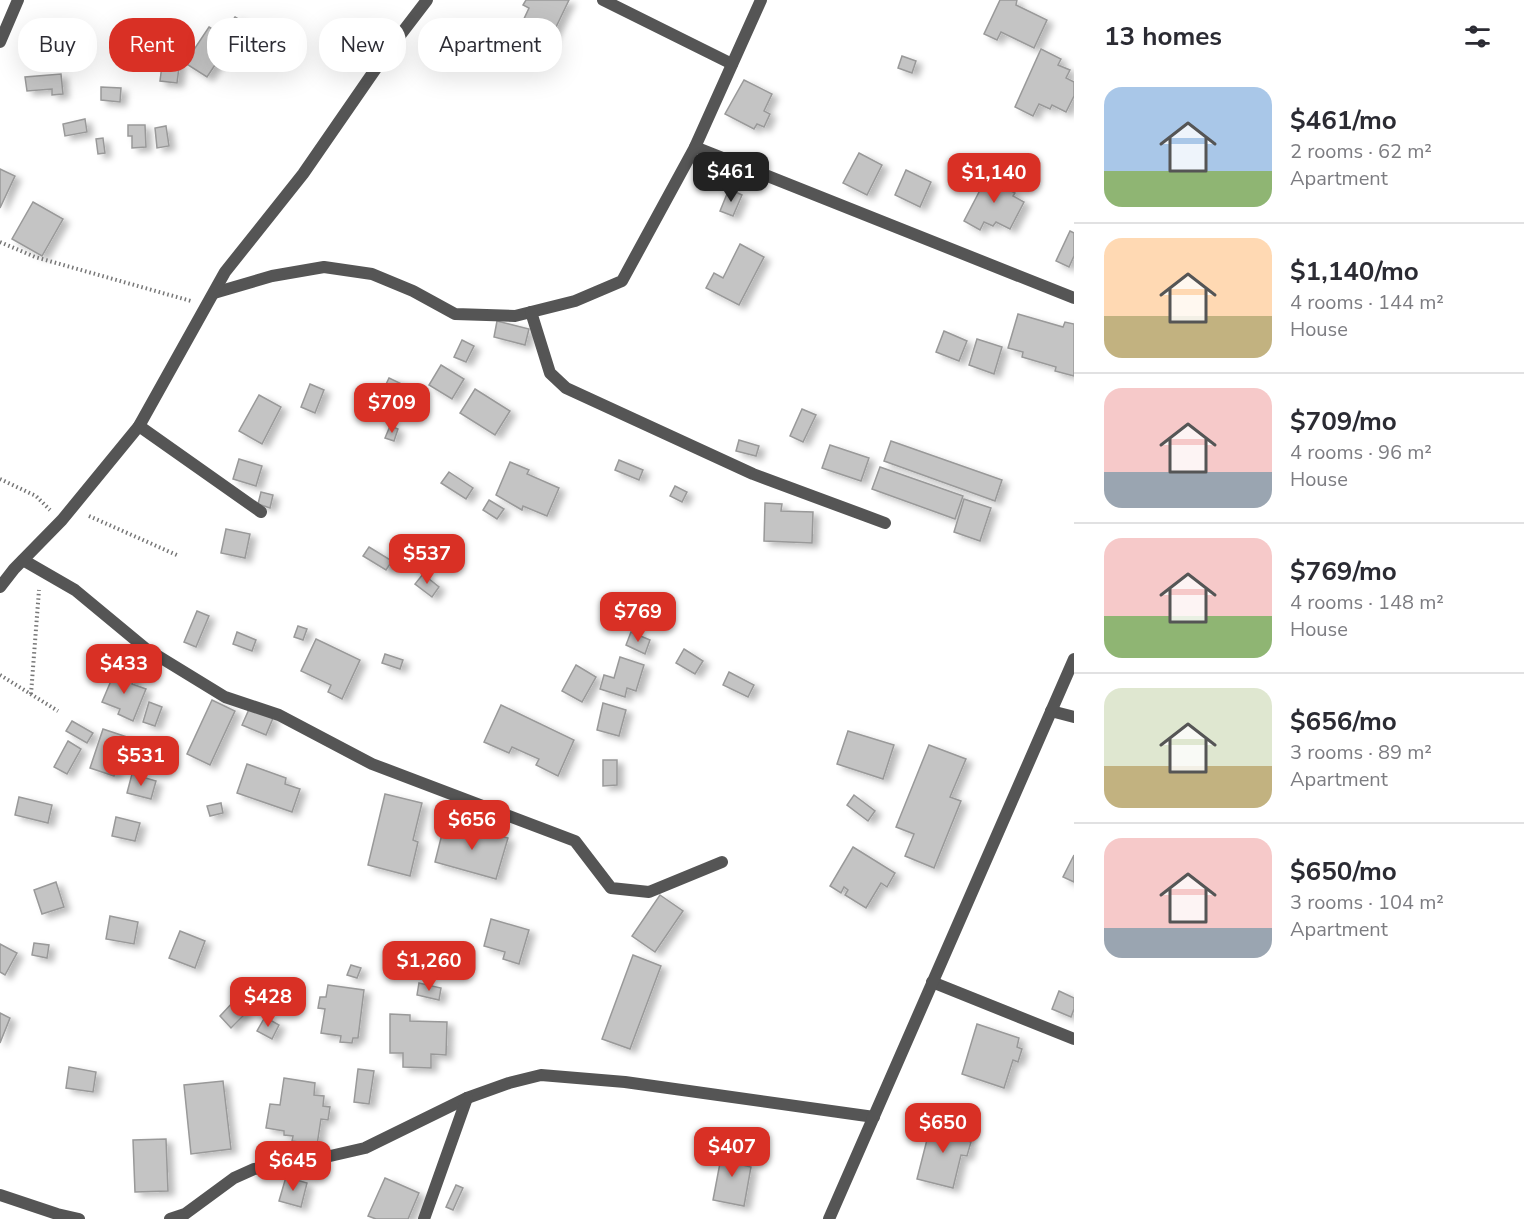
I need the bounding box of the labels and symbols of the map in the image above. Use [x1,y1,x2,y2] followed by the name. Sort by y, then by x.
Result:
[695,152,767,203] pin: $461
[945,153,1043,204] pin: $1,140
[356,383,428,434] pin: $709
[391,534,463,585] pin: $537
[602,592,674,643] pin: $769
[88,644,160,695] pin: $433
[105,736,177,787] pin: $531
[436,800,508,851] pin: $656
[380,941,478,992] pin: $1,260
[232,977,304,1028] pin: $428
[907,1103,979,1154] pin: $650
[696,1127,768,1178] pin: $407
[257,1141,329,1192] pin: $645

